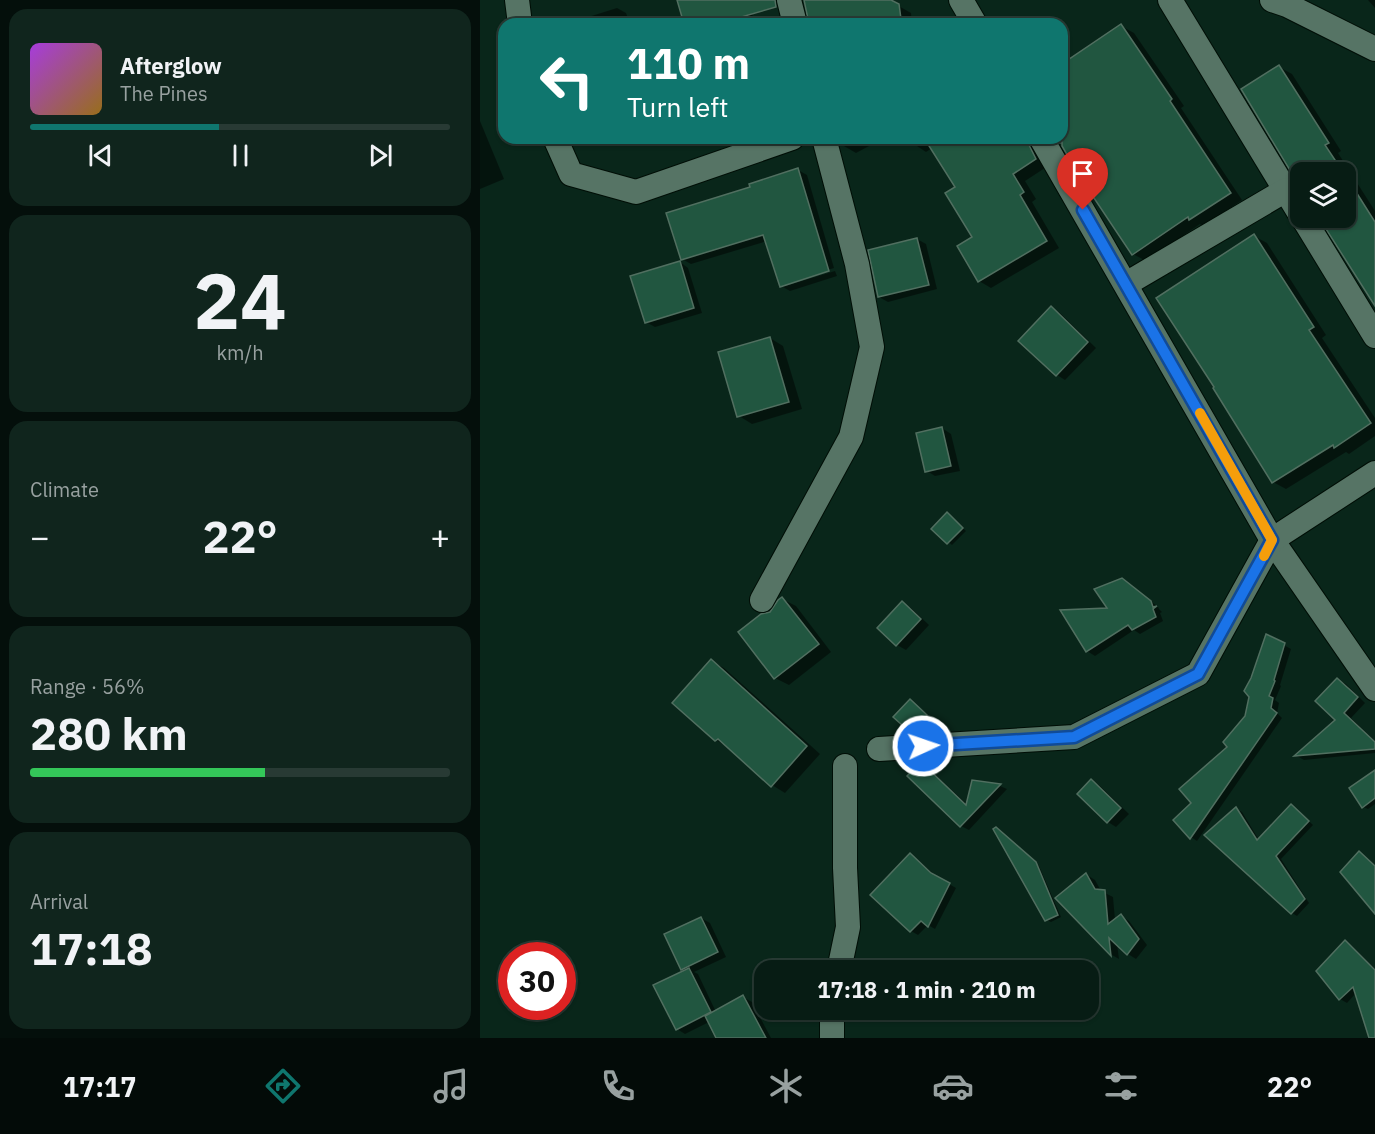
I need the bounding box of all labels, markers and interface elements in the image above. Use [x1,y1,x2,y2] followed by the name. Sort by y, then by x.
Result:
[627,36,750,91] text: 110 m
[528,42,606,120] icon: left
[120,51,222,80] text: Afterglow
[120,80,208,107] text: The Pines
[627,89,728,124] text: Turn left
[84,139,117,172] icon: previous
[224,139,257,172] icon: pause
[364,139,397,172] icon: next
[1057,148,1108,210] pin
[1066,157,1099,190] icon: arrive
[1290,162,1356,228] map controls
[1290,162,1356,228] button: layers
[193,249,287,350] text: 24
[216,339,264,366] text: km/h
[30,476,99,503] text: Climate
[202,507,278,565] text: 22°
[30,515,50,558] text: −
[430,515,450,558] text: +
[30,673,145,700] text: Range · 56%
[30,704,188,762] text: 280 km
[891,714,955,778] position arrow
[30,888,88,915] text: Arrival
[30,919,153,977] text: 17:18
[498,942,576,1020] speed limit sign: 30
[817,975,1036,1004] text: 17:18 · 1 min · 210 m
[262,1065,304,1107] icon: directions
[430,1065,472,1107] icon: music
[597,1065,639,1107] icon: phone
[765,1065,807,1107] icon: climate
[932,1065,974,1107] icon: car
[1100,1065,1142,1107] icon: filters
[63,1069,136,1104] text: 17:17
[1267,1069,1312,1104] text: 22°

